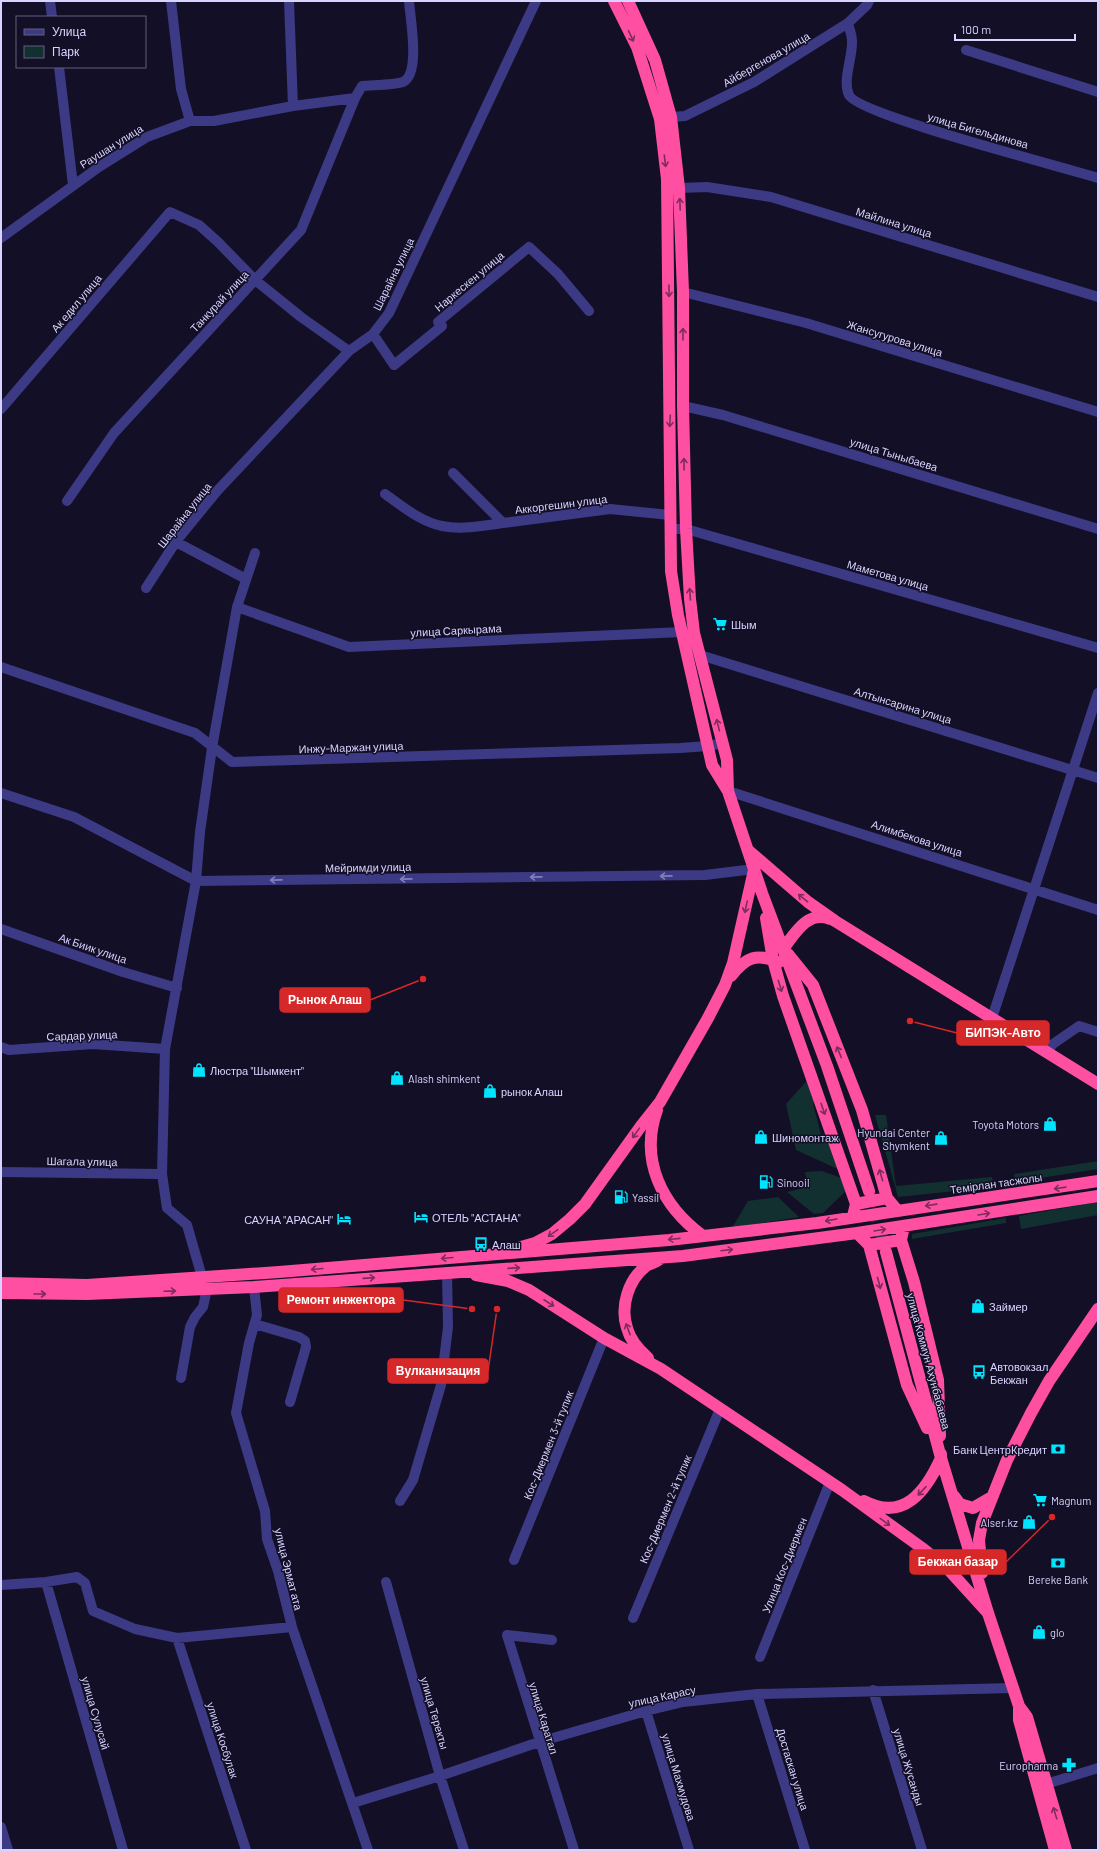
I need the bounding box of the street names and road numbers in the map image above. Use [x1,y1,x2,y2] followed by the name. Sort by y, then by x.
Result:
[720,28,813,89] street label: Айбергенова улица
[926,109,1031,151] street label: улица Бигельдинова
[77,121,146,171] street label: Раушан улица
[854,204,934,240] street label: Майлина улица
[370,235,417,312] street label: Шарайна улица
[432,248,507,314] street label: Наркескен улица
[187,267,251,335] street label: Танкурай улица
[48,271,105,335] street label: Ак едил улица
[846,317,945,359] street label: Жансугурова улица
[849,435,940,474] street label: улица Тыныбаева
[154,479,214,550] street label: Шарайна улица
[514,492,609,516] street label: Аккоргешин улица
[846,557,931,593] street label: Маметова улица
[410,621,503,639] street label: улица Саркырама
[853,684,954,726] street label: Алтынсарина улица
[298,739,404,755] street label: Инжу-Маржан улица
[870,817,965,859] street label: Алимбекова улица
[325,860,412,874] street label: Мейримди улица
[57,930,130,966] street label: Ак Биик улица
[46,1027,119,1043] street label: Сардар улица
[46,1154,119,1168] street label: Шагала улица
[949,1170,1043,1196] street label: Темірлан тасжолы
[905,1291,954,1431] street label: улица Коммун Ахунбабаева
[520,1389,576,1501] street label: Кос-Диермен 3-й тупик
[636,1453,694,1565] street label: Кос-Диермен 2-й тупик
[759,1516,809,1614] street label: Улица Кос-Диермен
[273,1527,306,1612] street label: улица Эрмат ата
[79,1675,113,1751] street label: улица Сулусай
[418,1675,452,1751] street label: улица Теректы
[527,1681,561,1755] street label: улица Каратал
[627,1682,697,1709] street label: улица Карасу
[205,1700,241,1780] street label: улица Косбулак
[774,1726,812,1813] street label: Достаскан улица
[891,1727,927,1807] street label: улица Жусанды
[660,1732,699,1823] street label: улица Махмудова

